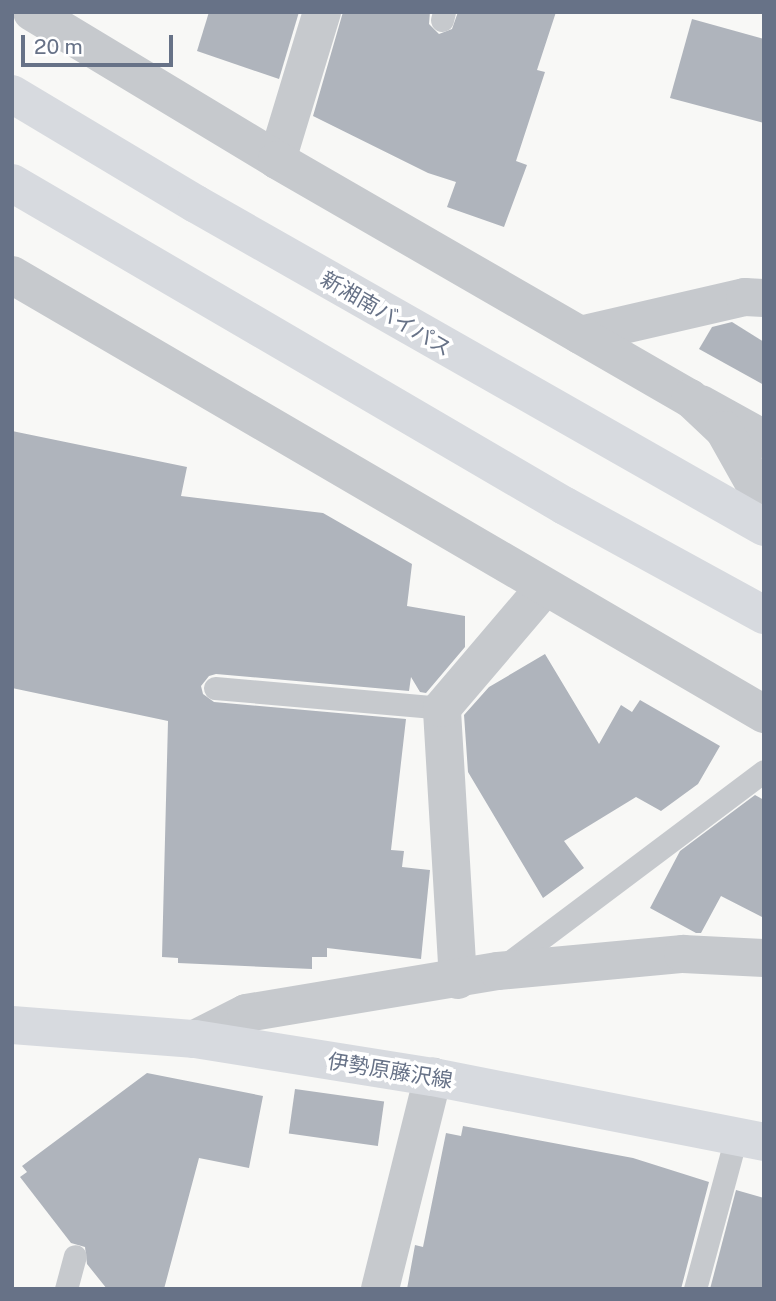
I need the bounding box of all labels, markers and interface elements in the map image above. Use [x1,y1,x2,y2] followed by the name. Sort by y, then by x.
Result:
[24,21,177,65] scale bar
[34,34,83,59] text: 20 m
[316,266,456,362] street label: 新湘南バイパス
[326,1049,454,1093] street label: 伊勢原藤沢線

